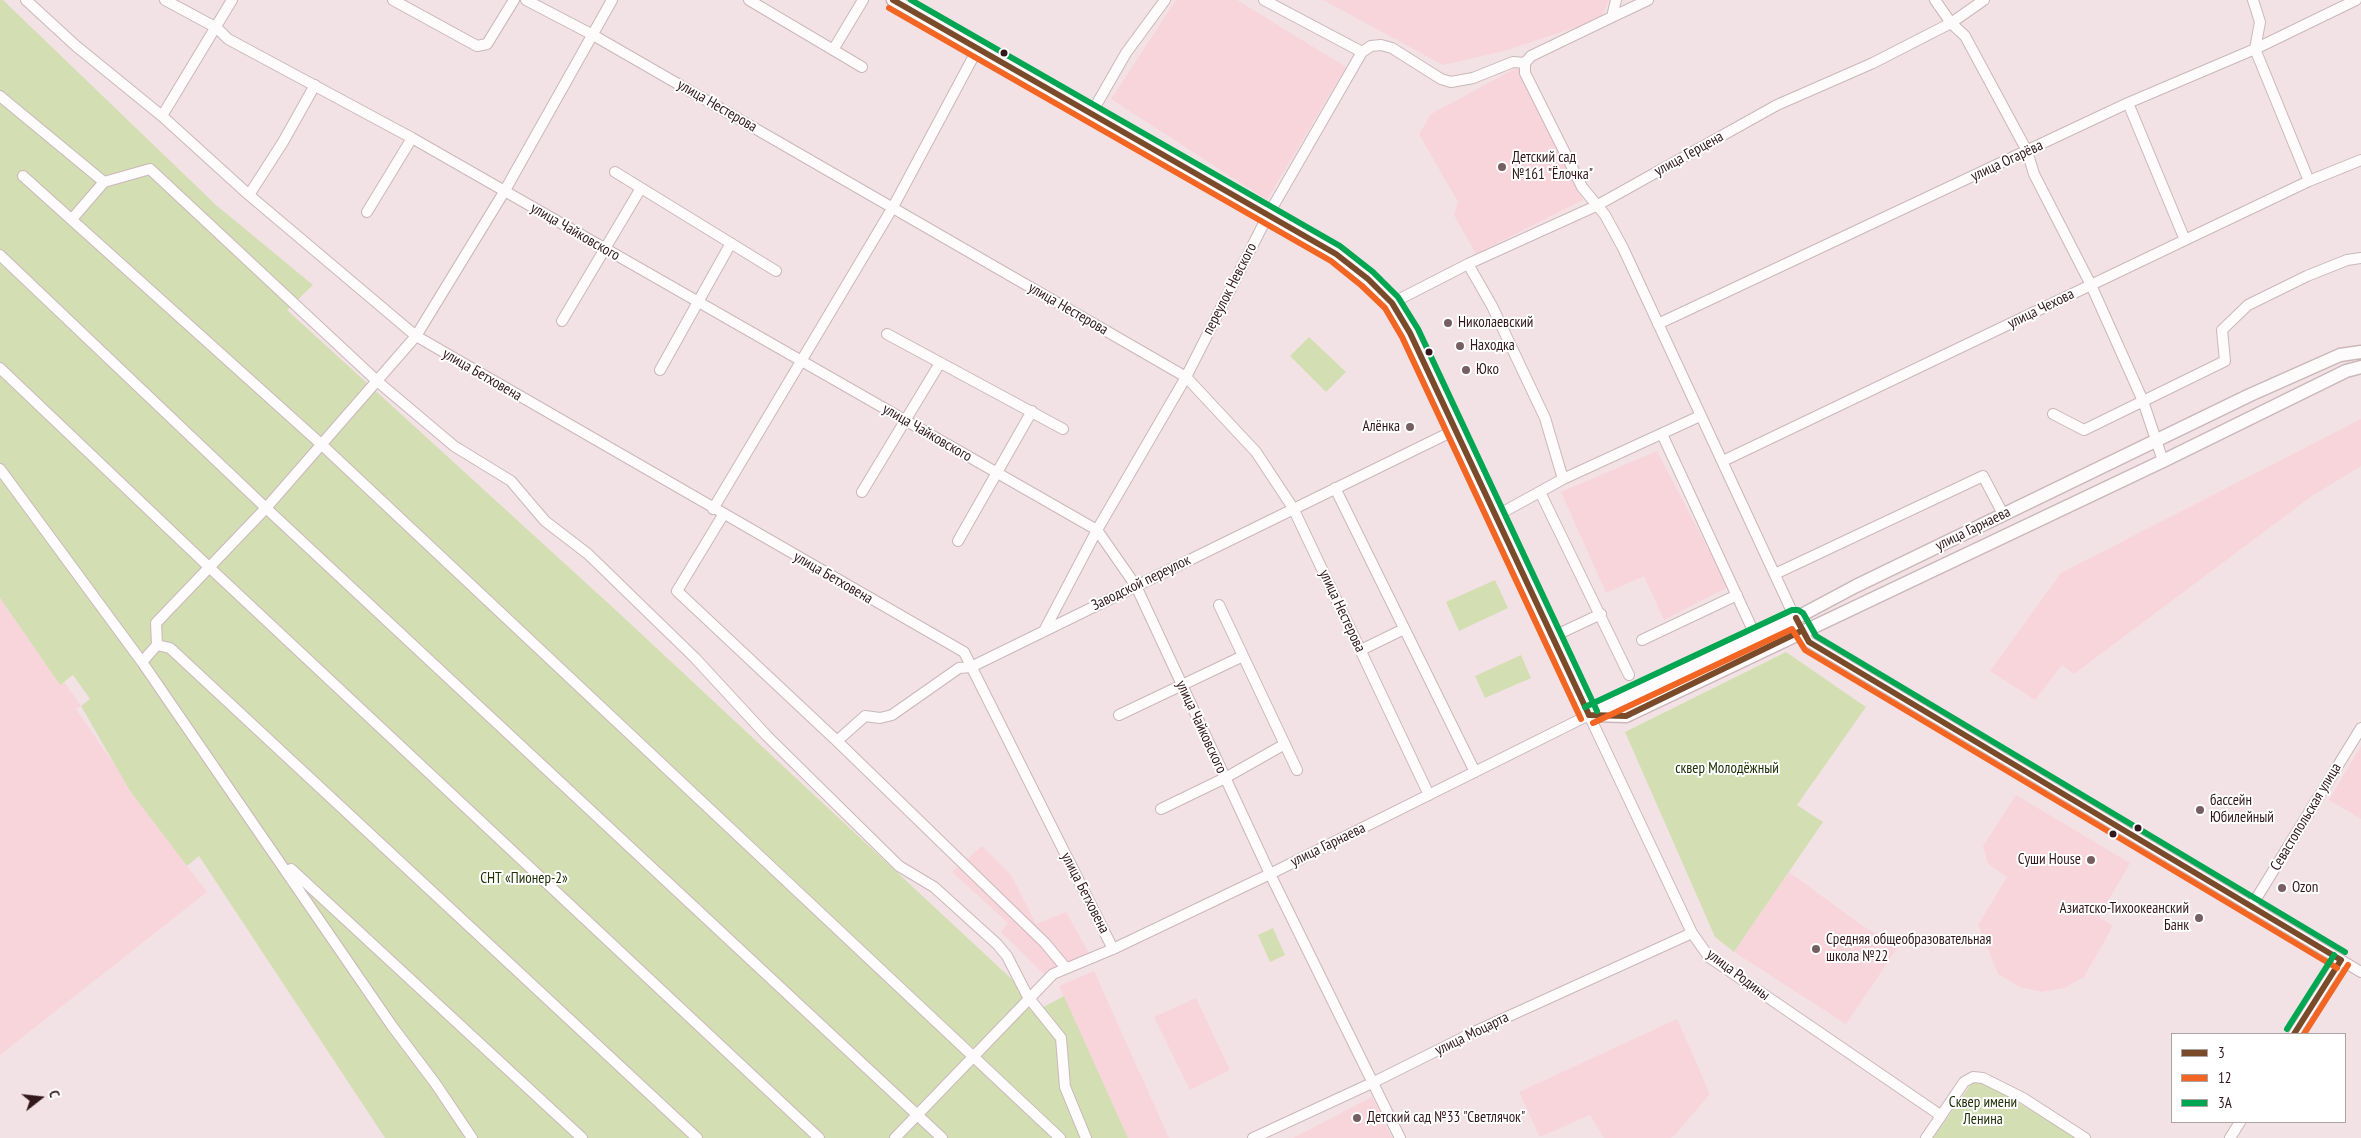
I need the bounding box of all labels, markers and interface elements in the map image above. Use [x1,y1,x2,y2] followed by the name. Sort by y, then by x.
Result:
[999,48,1009,58] unlabelled marker
[674,76,760,136] street label: улица Нестерова
[1651,128,1727,180] street label: улица Герцена
[1968,136,2046,186] street label: улица Огарёва
[1512,149,1593,184] place label: Детский сад №161 "Ёлочка"
[1496,161,1508,173] marker: Детский сад №161 "Ёлочка"
[527,199,623,265] street label: улица Чайковского
[1199,240,1261,338] street label: переулок Невского
[1025,279,1111,339] street label: улица Нестерова
[2005,285,2077,333] street label: улица Чехова
[1458,314,1533,332] place label: Николаевский
[1442,317,1454,329] marker: Николаевский
[1470,337,1515,355] place label: Находка
[1454,340,1466,352] marker: Находка
[439,345,525,405] street label: улица Бетховена
[1424,347,1434,357] unlabelled marker
[1476,361,1499,379] place label: Юко
[1460,364,1472,376] marker: Юко
[879,400,975,466] street label: улица Чайковского
[1362,418,1400,436] place label: Алёнка
[1404,421,1416,433] marker: Алёнка
[1933,503,2013,555] street label: улица Гарнаева
[790,548,876,608] street label: улица Бетховена
[1089,551,1193,615] street label: Заводской переулок
[1315,567,1369,655] street label: улица Нестерова
[1172,678,1230,776] street label: улица Чайковского
[1675,760,1779,778] park label: сквер Молодёжный
[2267,760,2345,874] street label: Севастопольская улица
[2210,792,2274,827] place label: бассейн Юбилейный
[2194,804,2206,816] marker: бассейн Юбилейный
[1288,819,1368,871] street label: улица Гарнаева
[2133,823,2143,833] unlabelled marker
[2108,829,2118,839] unlabelled marker
[1057,849,1113,937] street label: улица Бетховена
[2018,851,2081,869] place label: Суши House
[2085,854,2097,866] marker: Суши House
[480,870,568,888] park label: СНТ «Пионер-2»
[2292,879,2318,897] place label: Ozon
[2276,882,2288,894] marker: Ozon
[2060,900,2189,935] place label: Азиатско-Тихоокеанский Банк
[2193,912,2205,924] marker: Азиатско-Тихоокеанский Банк
[1826,931,1991,966] place label: Средняя общеобразовательная школа №22
[1810,943,1822,955] marker: Средняя общеобразовательная школа №22
[1703,945,1773,1005] street label: улица Родины
[1432,1008,1512,1060] street label: улица Моцарта
[2171,1033,2346,1123] legend
[2218,1043,2225,1062] text: 3
[2218,1068,2232,1087] text: 12
[15,1073,65,1123] north arrow
[45,1088,64,1099] text: С
[2218,1093,2232,1112] text: 3А
[1949,1094,2017,1129] park label: Сквер имени Ленина
[1367,1109,1525,1127] place label: Детский сад №33 "Светлячок"
[1351,1112,1363,1124] marker: Детский сад №33 "Светлячок"

